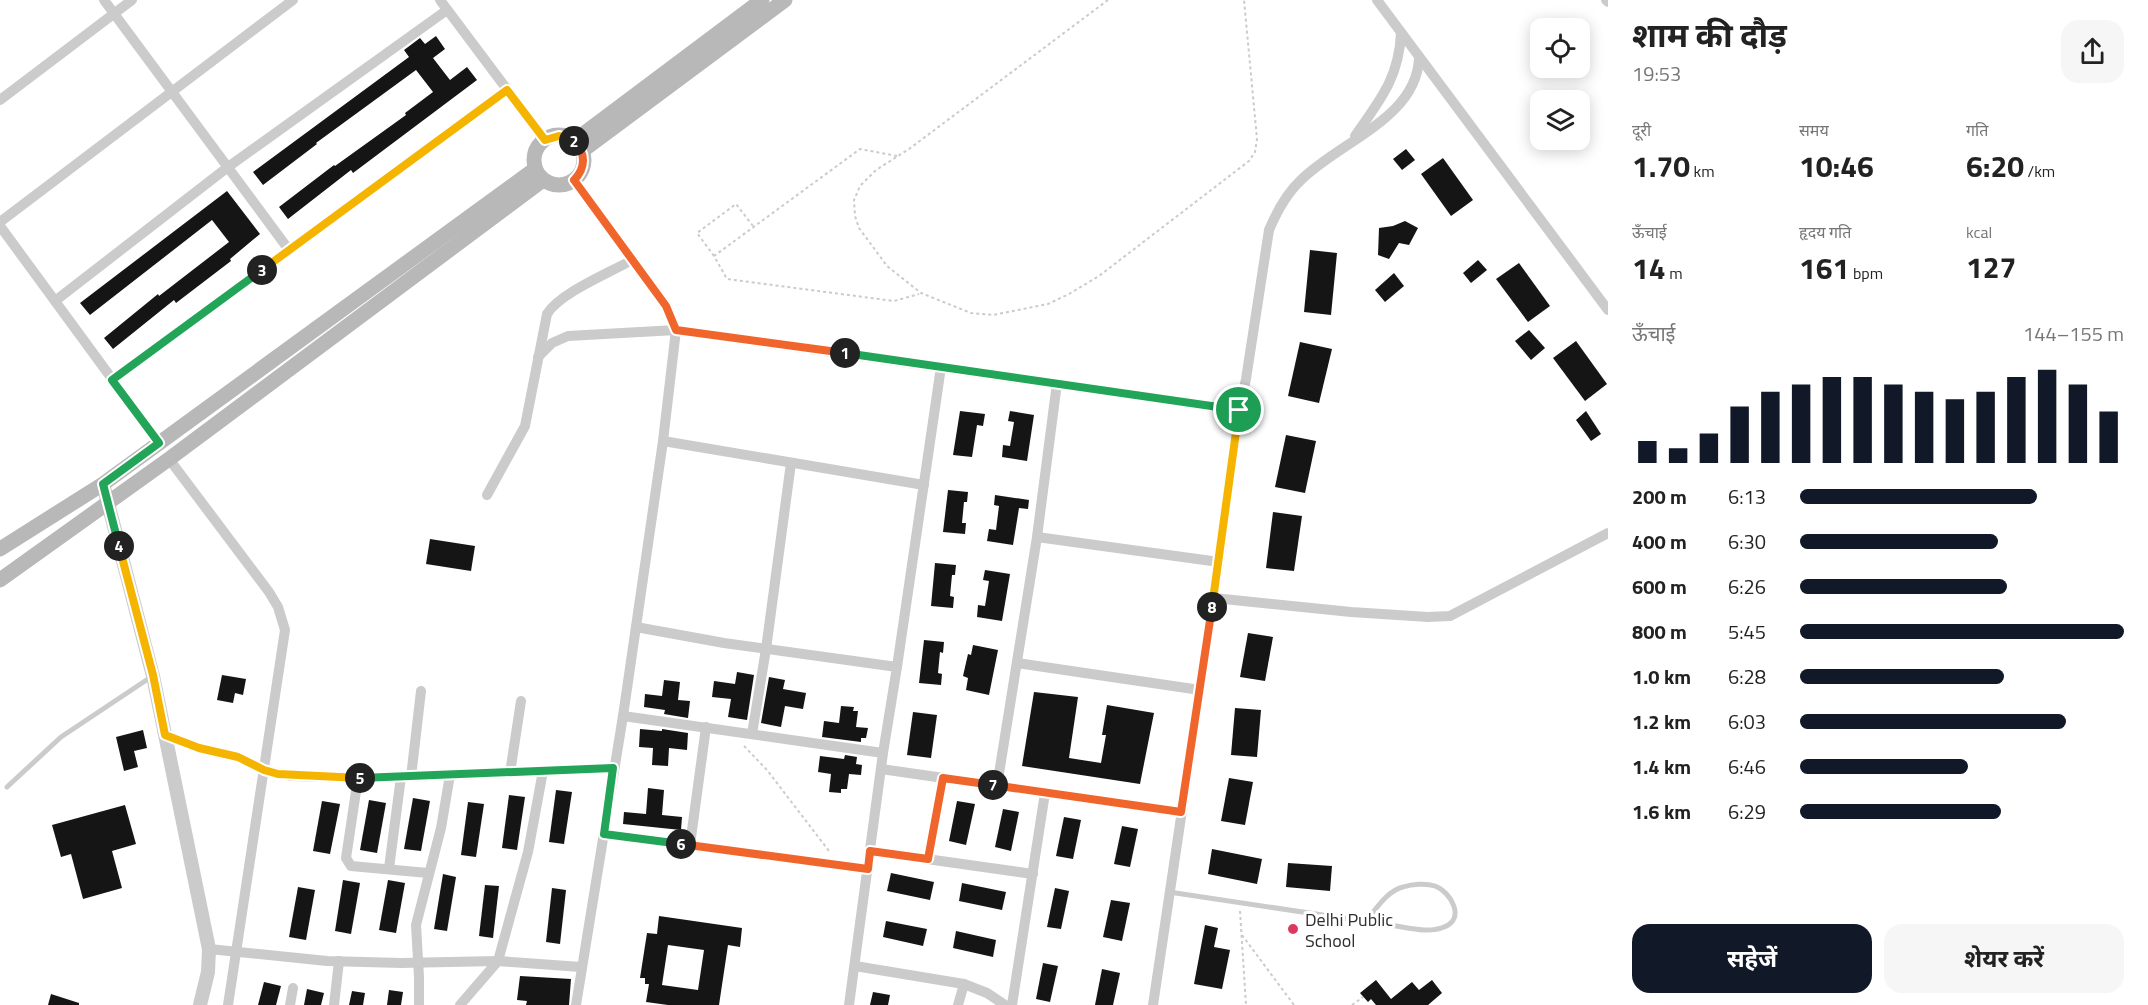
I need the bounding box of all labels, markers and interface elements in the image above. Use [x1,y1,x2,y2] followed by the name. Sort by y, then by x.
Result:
[1632,10,1787,60] text: शाम की दौड़
[1530,18,1590,150] map controls
[1530,18,1590,78] button: locate
[2061,20,2124,83] button: share
[1632,58,1681,89] text: 19:53
[1530,90,1590,150] button: layers
[1632,118,1651,142] text: दूरी
[1799,118,1829,142] text: समय
[1966,118,1988,142] text: गति
[559,126,589,156] pin: 2
[570,129,578,153] text: 2
[1632,143,1690,189] text: 1.70
[1799,143,1874,189] text: 10:46
[1966,143,2024,189] text: 6:20
[1690,159,1715,183] text: km
[2024,159,2055,183] text: /km
[1632,220,1667,244] text: ऊँचाई
[1799,220,1851,244] text: हृदय गति
[1966,220,1992,244] text: kcal
[1966,244,2016,290] text: 127
[1632,245,1666,291] text: 14
[1799,245,1849,291] text: 161
[247,255,277,285] pin: 3
[258,258,266,282] text: 3
[1666,261,1683,285] text: m
[1849,261,1883,285] text: bpm
[1632,318,1675,349] text: ऊँचाई
[2023,318,2124,349] text: 144–155 m
[830,338,860,368] pin: 1
[841,341,849,365] text: 1
[1213,384,1264,435] pin
[1222,393,1255,426] icon: arrive
[1632,481,1687,512] text: 200 m
[1728,481,1766,512] text: 6:13
[1632,526,1687,557] text: 400 m
[1728,526,1766,557] text: 6:30
[104,531,134,561] pin: 4
[115,534,123,558] text: 4
[1632,571,1687,602] text: 600 m
[1728,571,1766,602] text: 6:26
[1197,592,1227,622] pin: 8
[1208,595,1216,619] text: 8
[1632,616,1687,647] text: 800 m
[1728,616,1766,647] text: 5:45
[1632,661,1691,692] text: 1.0 km
[1728,661,1766,692] text: 6:28
[1632,706,1691,737] text: 1.2 km
[1728,706,1766,737] text: 6:03
[1632,751,1691,782] text: 1.4 km
[1728,751,1766,782] text: 6:46
[345,763,375,793] pin: 5
[356,766,364,790] text: 5
[978,770,1008,800] pin: 7
[989,773,997,797] text: 7
[1632,796,1691,827] text: 1.6 km
[1728,796,1766,827] text: 6:29
[666,829,696,859] pin: 6
[677,832,685,856] text: 6
[1305,906,1393,954] place label: Delhi Public School
[1286,922,1300,936] marker: Delhi Public School
[1632,924,1872,993] button: सहेजें
[1884,924,2124,993] button: शेयर करें

